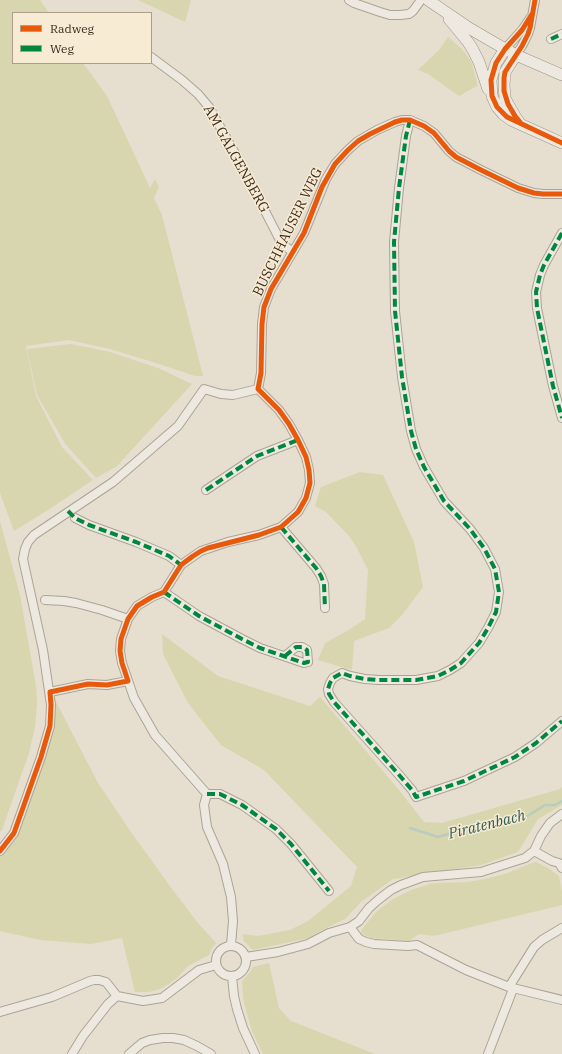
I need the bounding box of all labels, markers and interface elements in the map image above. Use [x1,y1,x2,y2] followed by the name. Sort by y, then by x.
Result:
[12,12,152,64] legend
[50,21,94,36] text: Radweg
[50,41,74,56] text: Weg
[199,102,273,216] street label: AM GALGENBERG
[250,165,326,299] street label: BUSCHHAUSER WEG
[447,807,527,843] water label: Piratenbach

